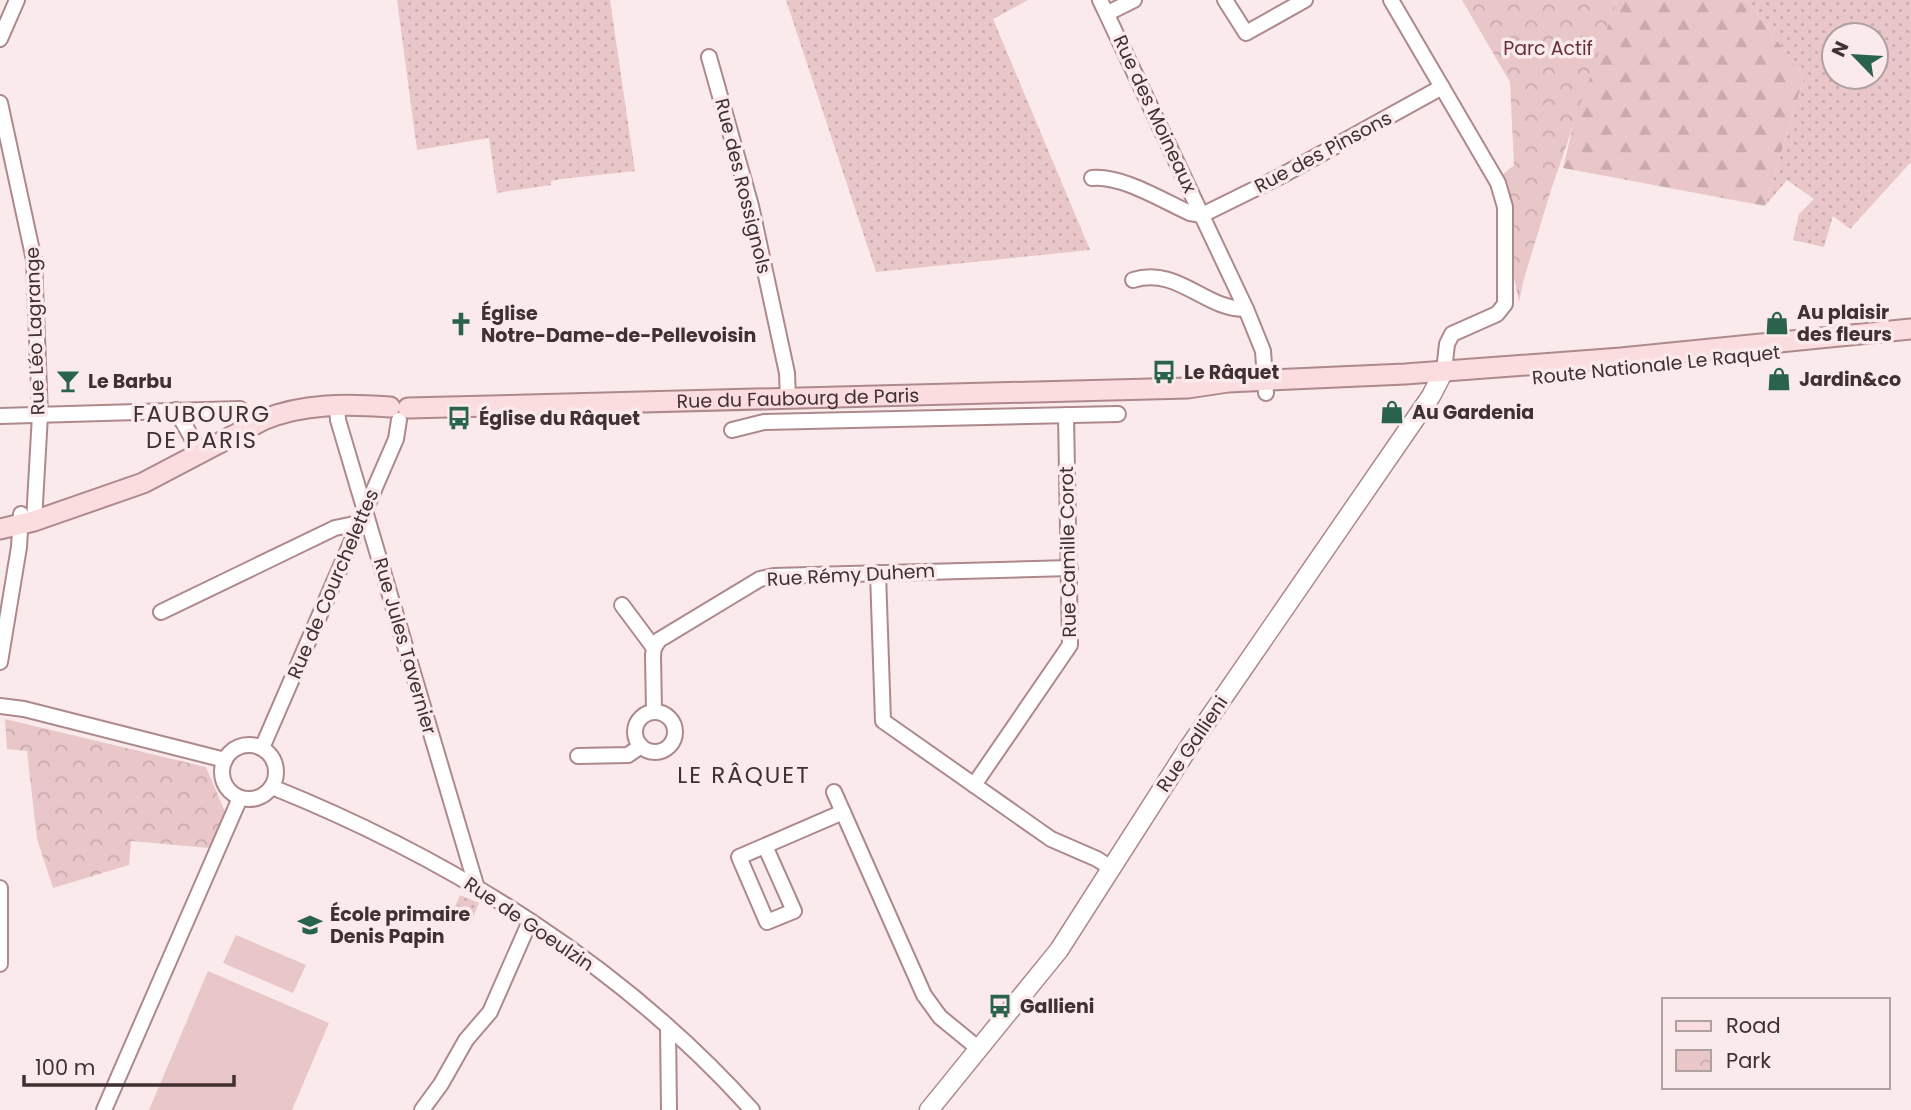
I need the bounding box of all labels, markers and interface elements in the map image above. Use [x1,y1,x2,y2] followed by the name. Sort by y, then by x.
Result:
[1820,21,1890,91] north arrow
[1107,31,1203,197] street label: Rue des Moineaux
[1503,35,1593,62] park label: Parc Actif
[1825,37,1855,61] text: N
[708,95,778,277] street label: Rue des Rossignols
[1249,104,1397,200] street label: Rue des Pinsons
[19,246,51,416] street label: Rue Léo Lagrange
[1797,299,1892,348] place label: Au plaisir des fleurs
[481,300,756,349] place label: Église Notre-Dame-de-Pellevoisin
[1763,309,1791,337] shop icon: Au plaisir des fleurs
[447,310,475,338] church icon: Église Notre-Dame-de-Pellevoisin
[1531,339,1781,391] street label: Route Nationale Le Raquet
[1150,358,1178,386] bus stop icon: Le Râquet
[1184,359,1279,386] place label: Le Râquet
[1765,365,1793,393] shop icon: Jardin&co
[1799,366,1901,393] place label: Jardin&co
[54,367,82,395] bar icon: Le Barbu
[88,368,172,395] place label: Le Barbu
[676,381,920,415] street label: Rue du Faubourg de Paris
[133,398,271,456] district label: FAUBOURG DE PARIS
[1378,398,1406,426] shop icon: Au Gardenia
[1412,399,1534,426] place label: Au Gardenia
[445,404,473,432] bus stop icon: Église du Râquet
[479,405,640,432] place label: Église du Râquet
[1053,466,1083,638] street label: Rue Camille Corot
[281,485,385,683] street label: Rue de Courchelettes
[367,555,443,737] street label: Rue Jules Tavernier
[766,557,936,593] street label: Rue Rémy Duhem
[1150,691,1234,797] street label: Rue Gallieni
[677,759,811,791] district label: LE RÂQUET
[459,871,599,977] street label: Rue de Goeulzin
[330,901,471,950] place label: École primaire Denis Papin
[296,911,324,939] school or university icon: École primaire Denis Papin
[986,992,1014,1020] bus stop icon: Gallieni
[1020,993,1094,1020] place label: Gallieni
[1662,998,1890,1089] legend
[1726,1011,1781,1040] text: Road
[24,1044,234,1088] scale bar
[1726,1046,1771,1075] text: Park
[35,1053,95,1082] text: 100 m

